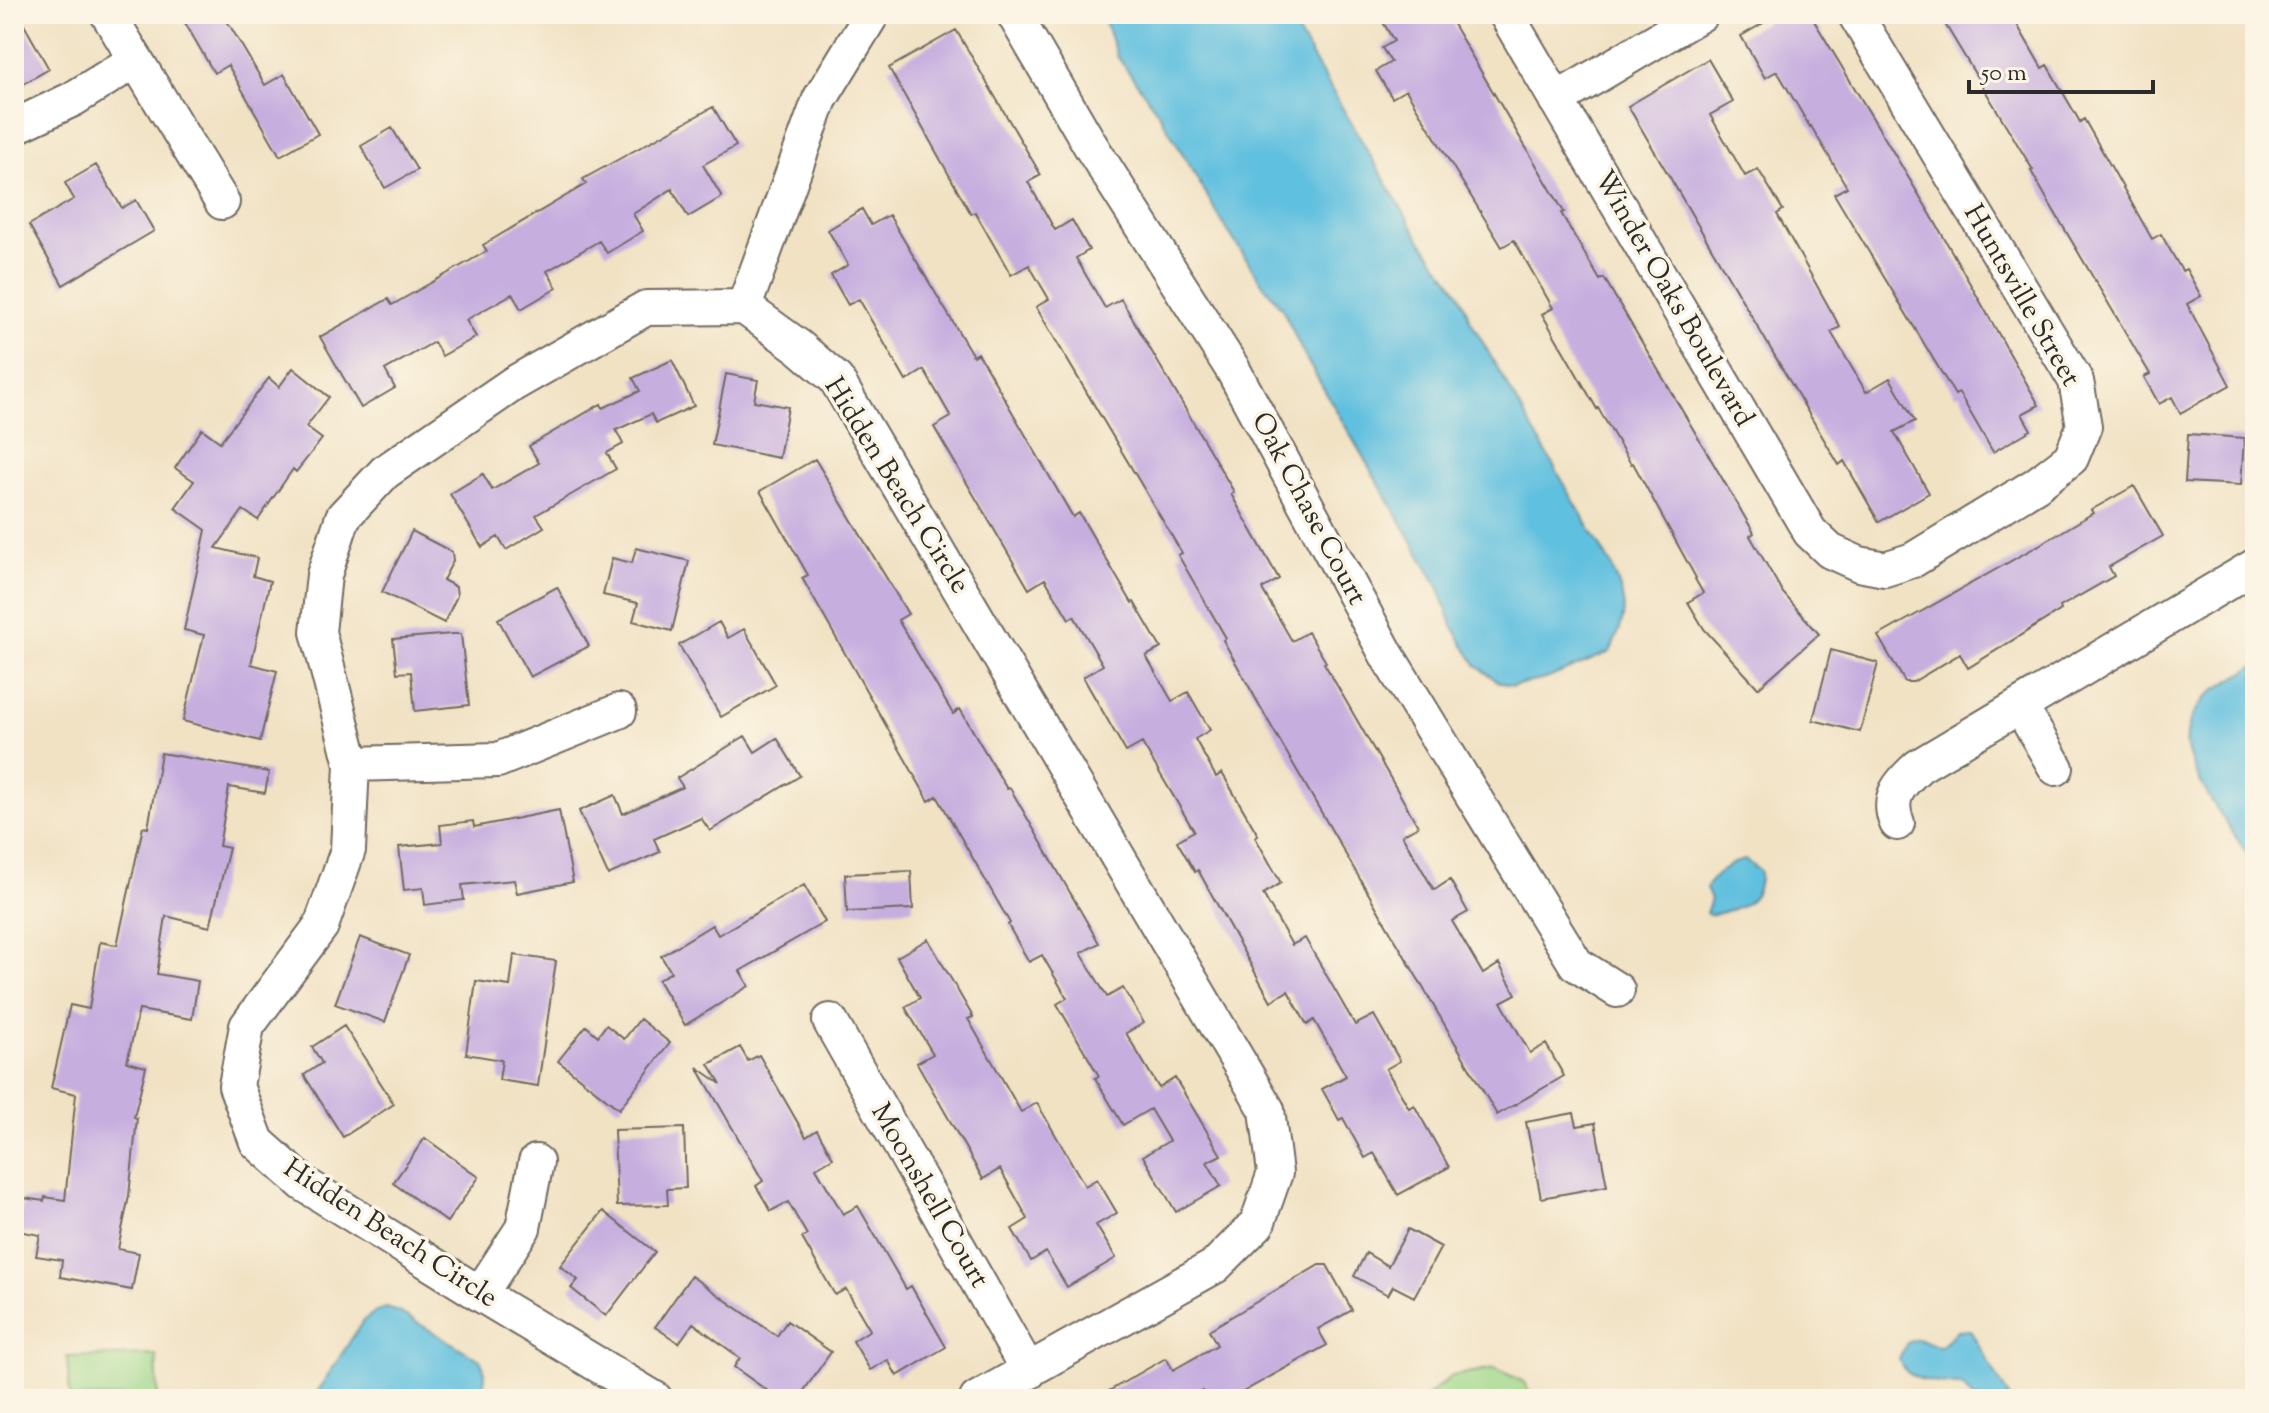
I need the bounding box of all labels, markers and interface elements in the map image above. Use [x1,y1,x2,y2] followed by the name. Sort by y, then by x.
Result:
[1969,44,2153,94] scale bar
[1979,57,2027,91] text: 50 m
[1583,163,1763,435] street label: Winder Oaks Boulevard
[1953,198,2090,395] street label: Huntsville Street
[813,370,979,602] street label: Hidden Beach Circle
[1240,405,1376,613] street label: Oak Chase Court
[860,1096,998,1296] street label: Moonshell Court
[275,1150,505,1318] street label: Hidden Beach Circle

